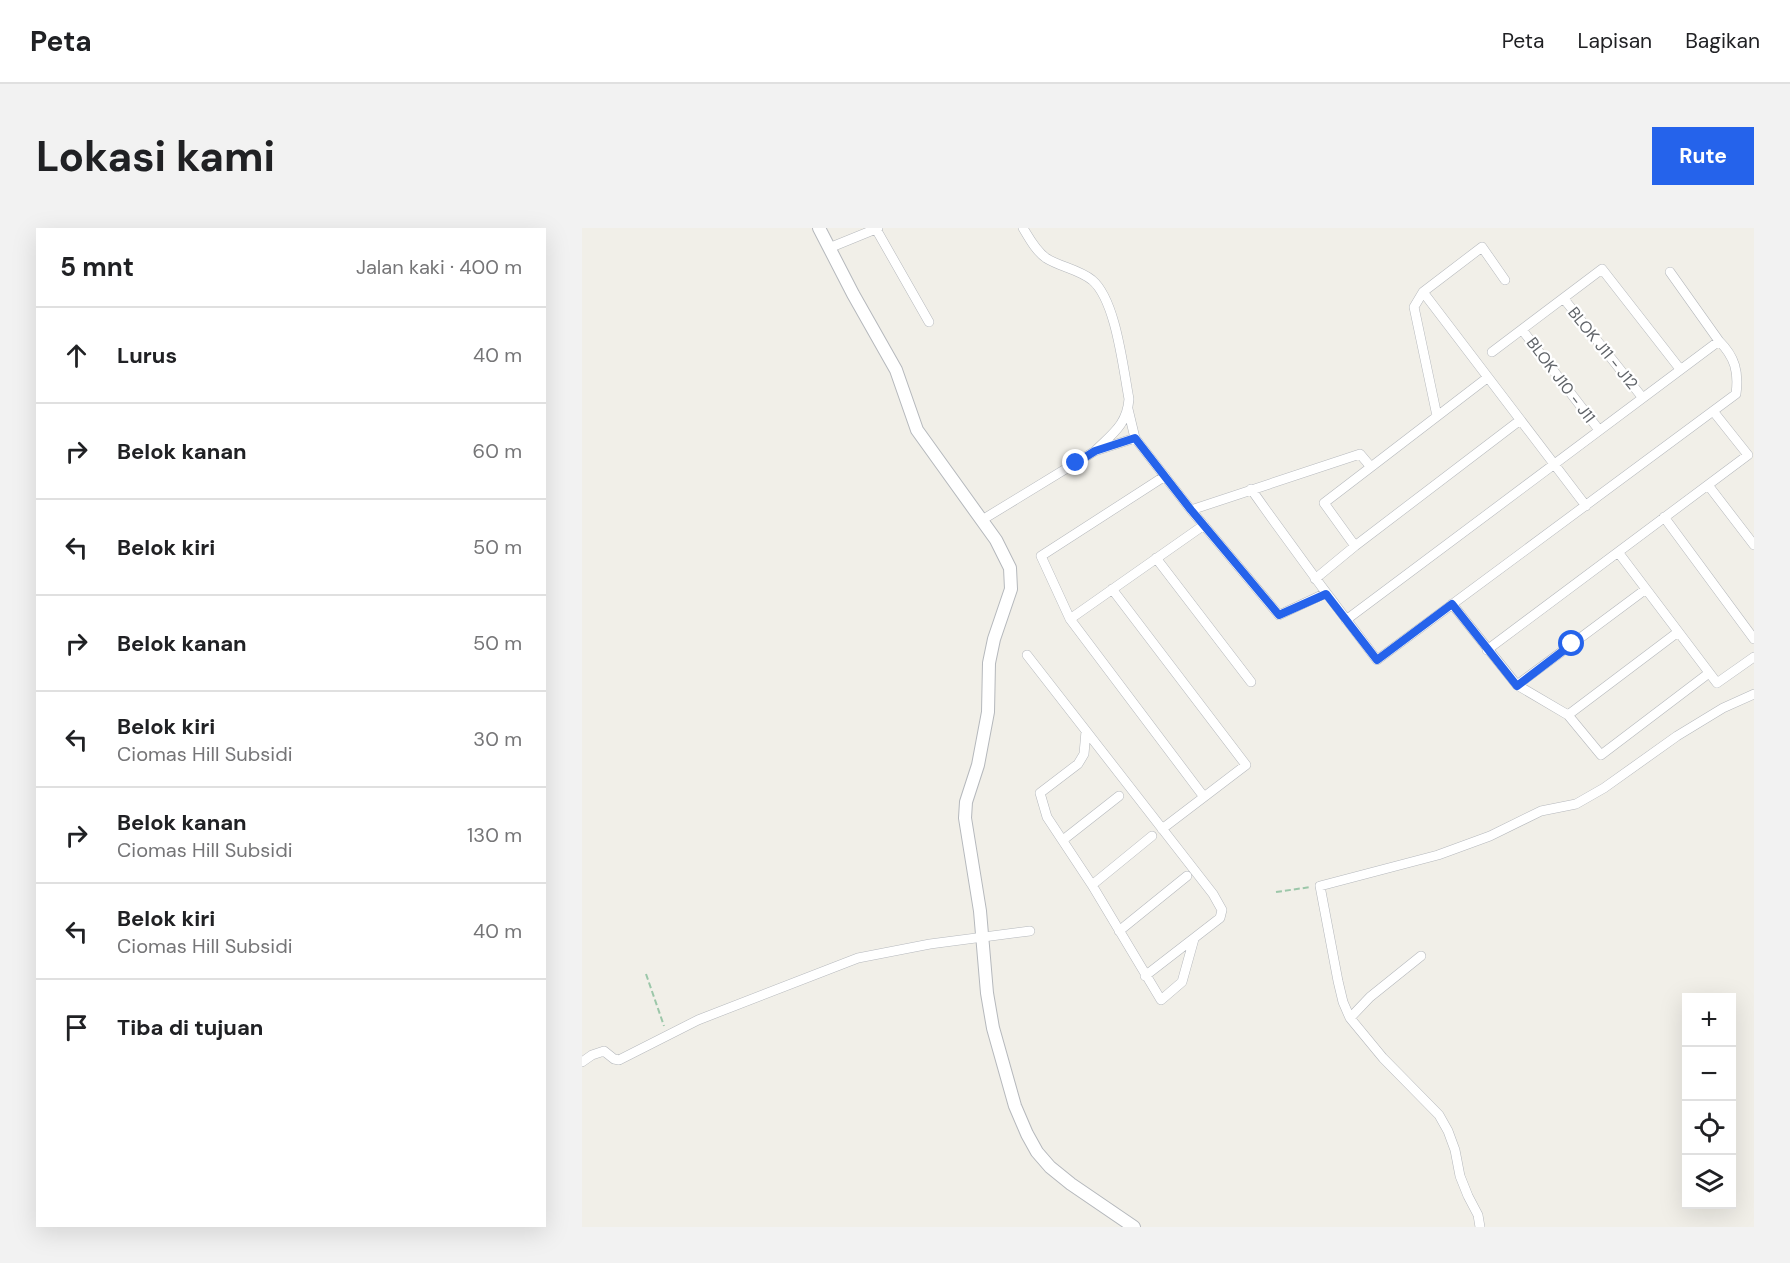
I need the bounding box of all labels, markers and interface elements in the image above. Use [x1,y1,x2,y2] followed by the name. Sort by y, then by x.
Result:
[30,23,92,60] text: Peta
[1502,27,1544,55] text: Peta
[1577,27,1652,55] text: Lapisan
[1685,27,1760,55] text: Bagikan
[1652,127,1754,185] button: Rute
[36,129,275,184] text: Lokasi kami
[60,250,134,284] text: 5 mnt
[356,254,522,280] text: Jalan kaki · 400 m
[1563,302,1643,394] street label: BLOK J11 - J12
[1522,333,1600,427] street label: BLOK J10 - J11
[60,339,93,372] icon: ahead
[117,341,177,370] text: Lurus
[473,342,522,368] text: 40 m
[60,435,93,468] icon: right
[117,437,247,466] text: Belok kanan
[473,438,522,464] text: 60 m
[1062,449,1088,475] route end
[60,531,93,564] icon: left
[117,533,215,562] text: Belok kiri
[473,534,522,560] text: 50 m
[60,627,93,660] icon: right
[117,629,247,658] text: Belok kanan
[473,630,522,656] text: 50 m
[1558,630,1584,656] route start
[117,712,215,741] text: Belok kiri
[60,723,93,756] icon: left
[473,726,522,752] text: 30 m
[117,741,292,767] text: Ciomas Hill Subsidi
[117,808,247,837] text: Belok kanan
[60,819,93,852] icon: right
[467,822,522,848] text: 130 m
[117,837,292,863] text: Ciomas Hill Subsidi
[117,904,215,933] text: Belok kiri
[60,915,93,948] icon: left
[473,918,522,944] text: 40 m
[117,933,292,959] text: Ciomas Hill Subsidi
[1682,993,1736,1209] map controls
[1682,993,1736,1047] button: +
[60,1011,93,1044] icon: arrive
[117,1013,263,1042] text: Tiba di tujuan
[1682,1047,1736,1101] button: −
[1682,1101,1736,1155] button: locate
[1682,1155,1736,1209] button: layers

